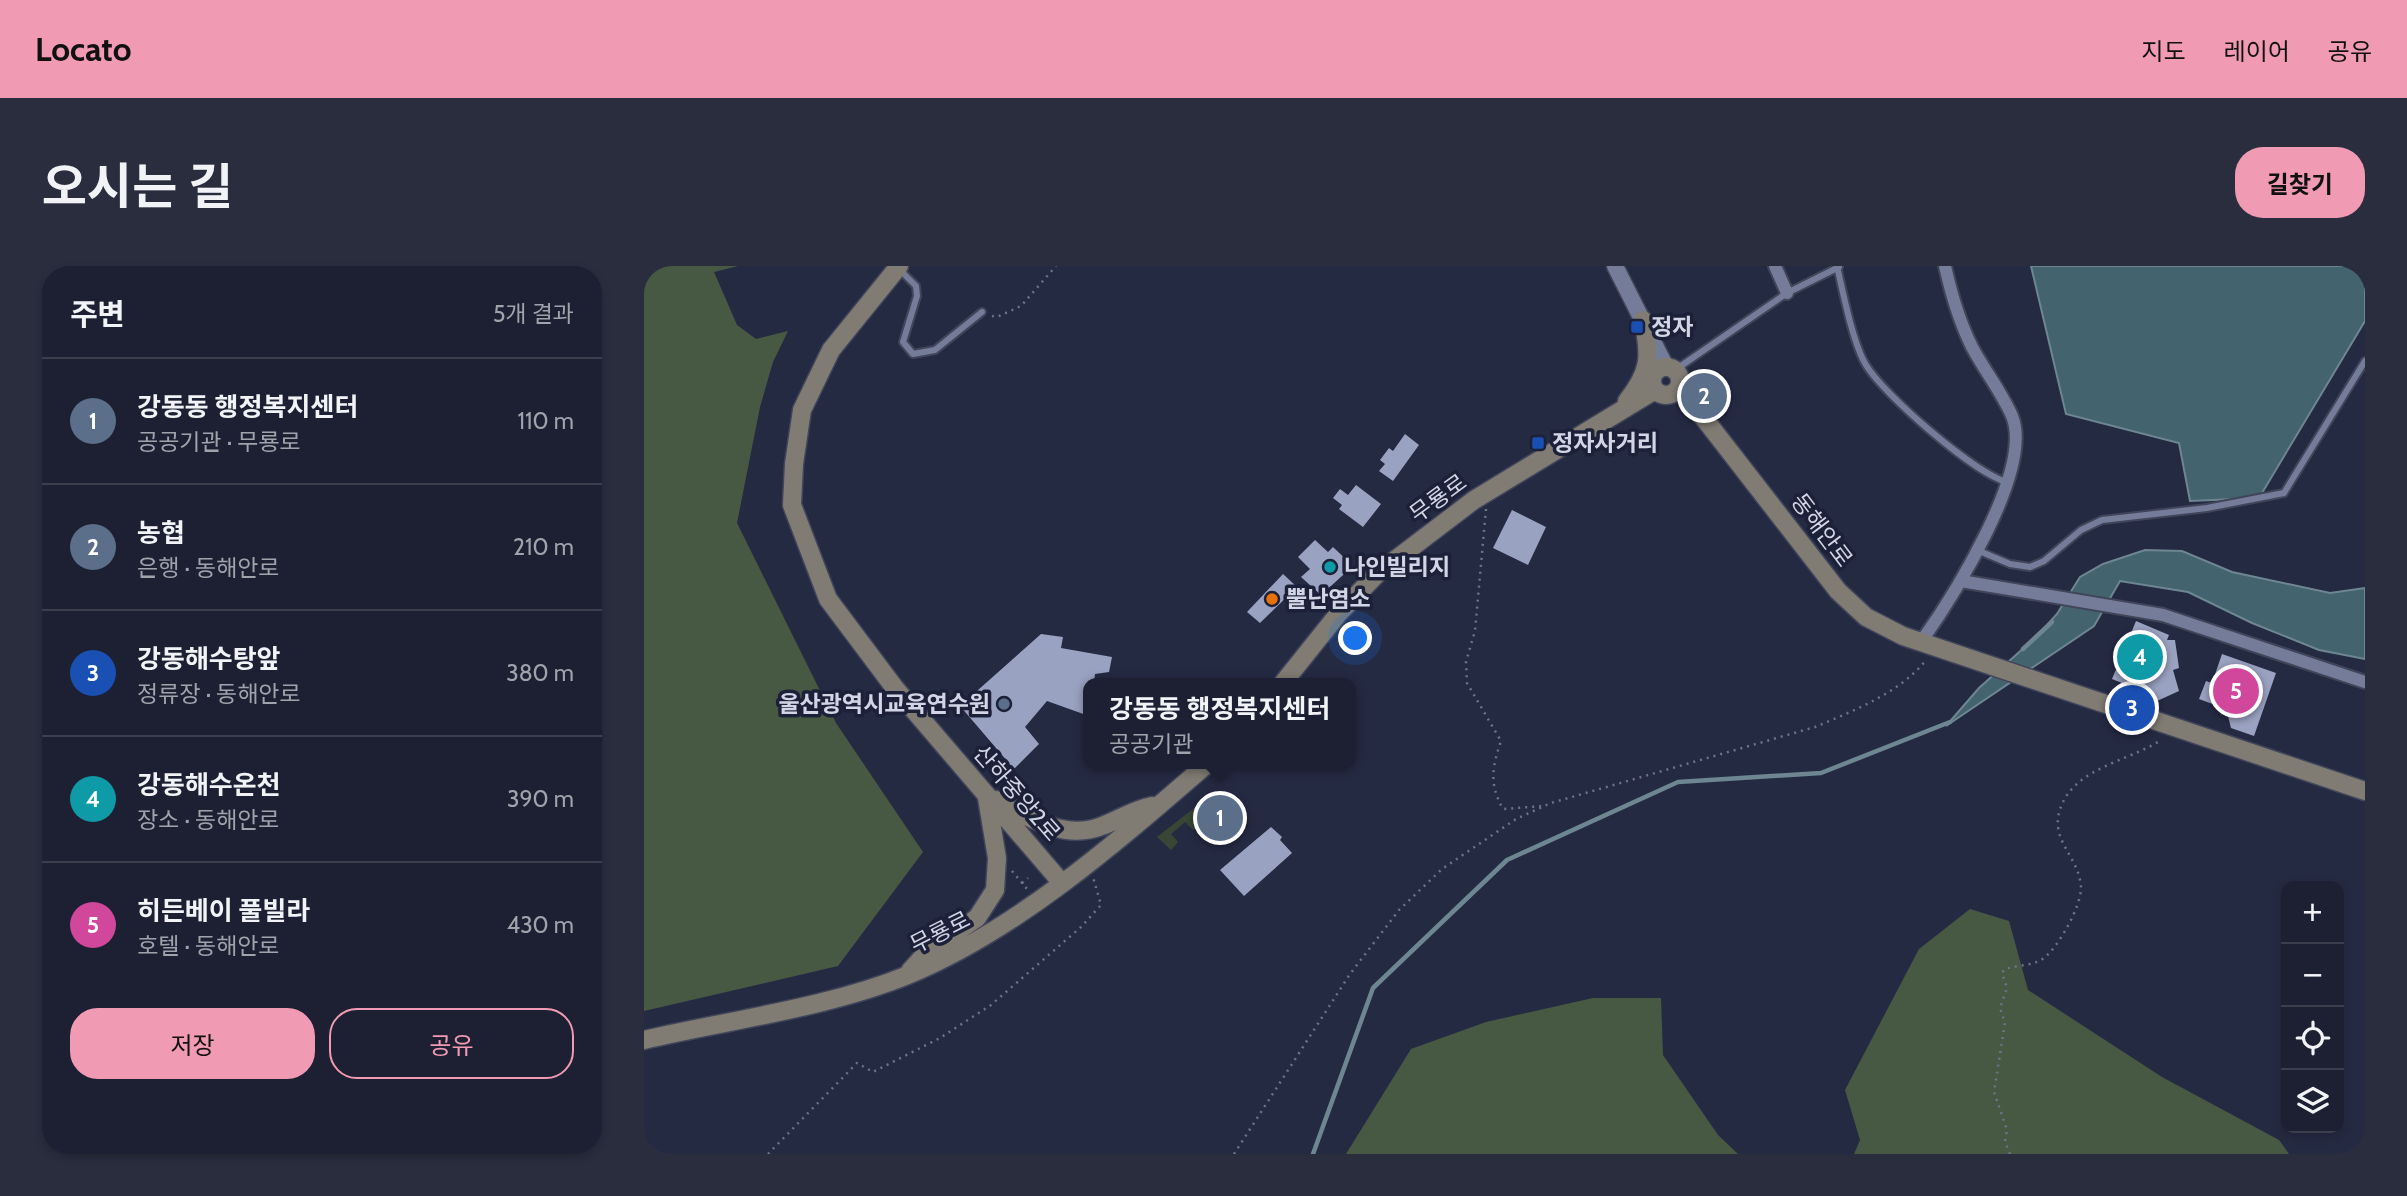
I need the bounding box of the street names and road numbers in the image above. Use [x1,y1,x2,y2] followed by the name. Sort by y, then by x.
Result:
[1404,468,1472,528] street label: 무룡로
[1785,488,1859,572] street label: 동해안로
[968,739,1066,847] street label: 산하중앙2로
[905,905,975,959] street label: 무룡로

